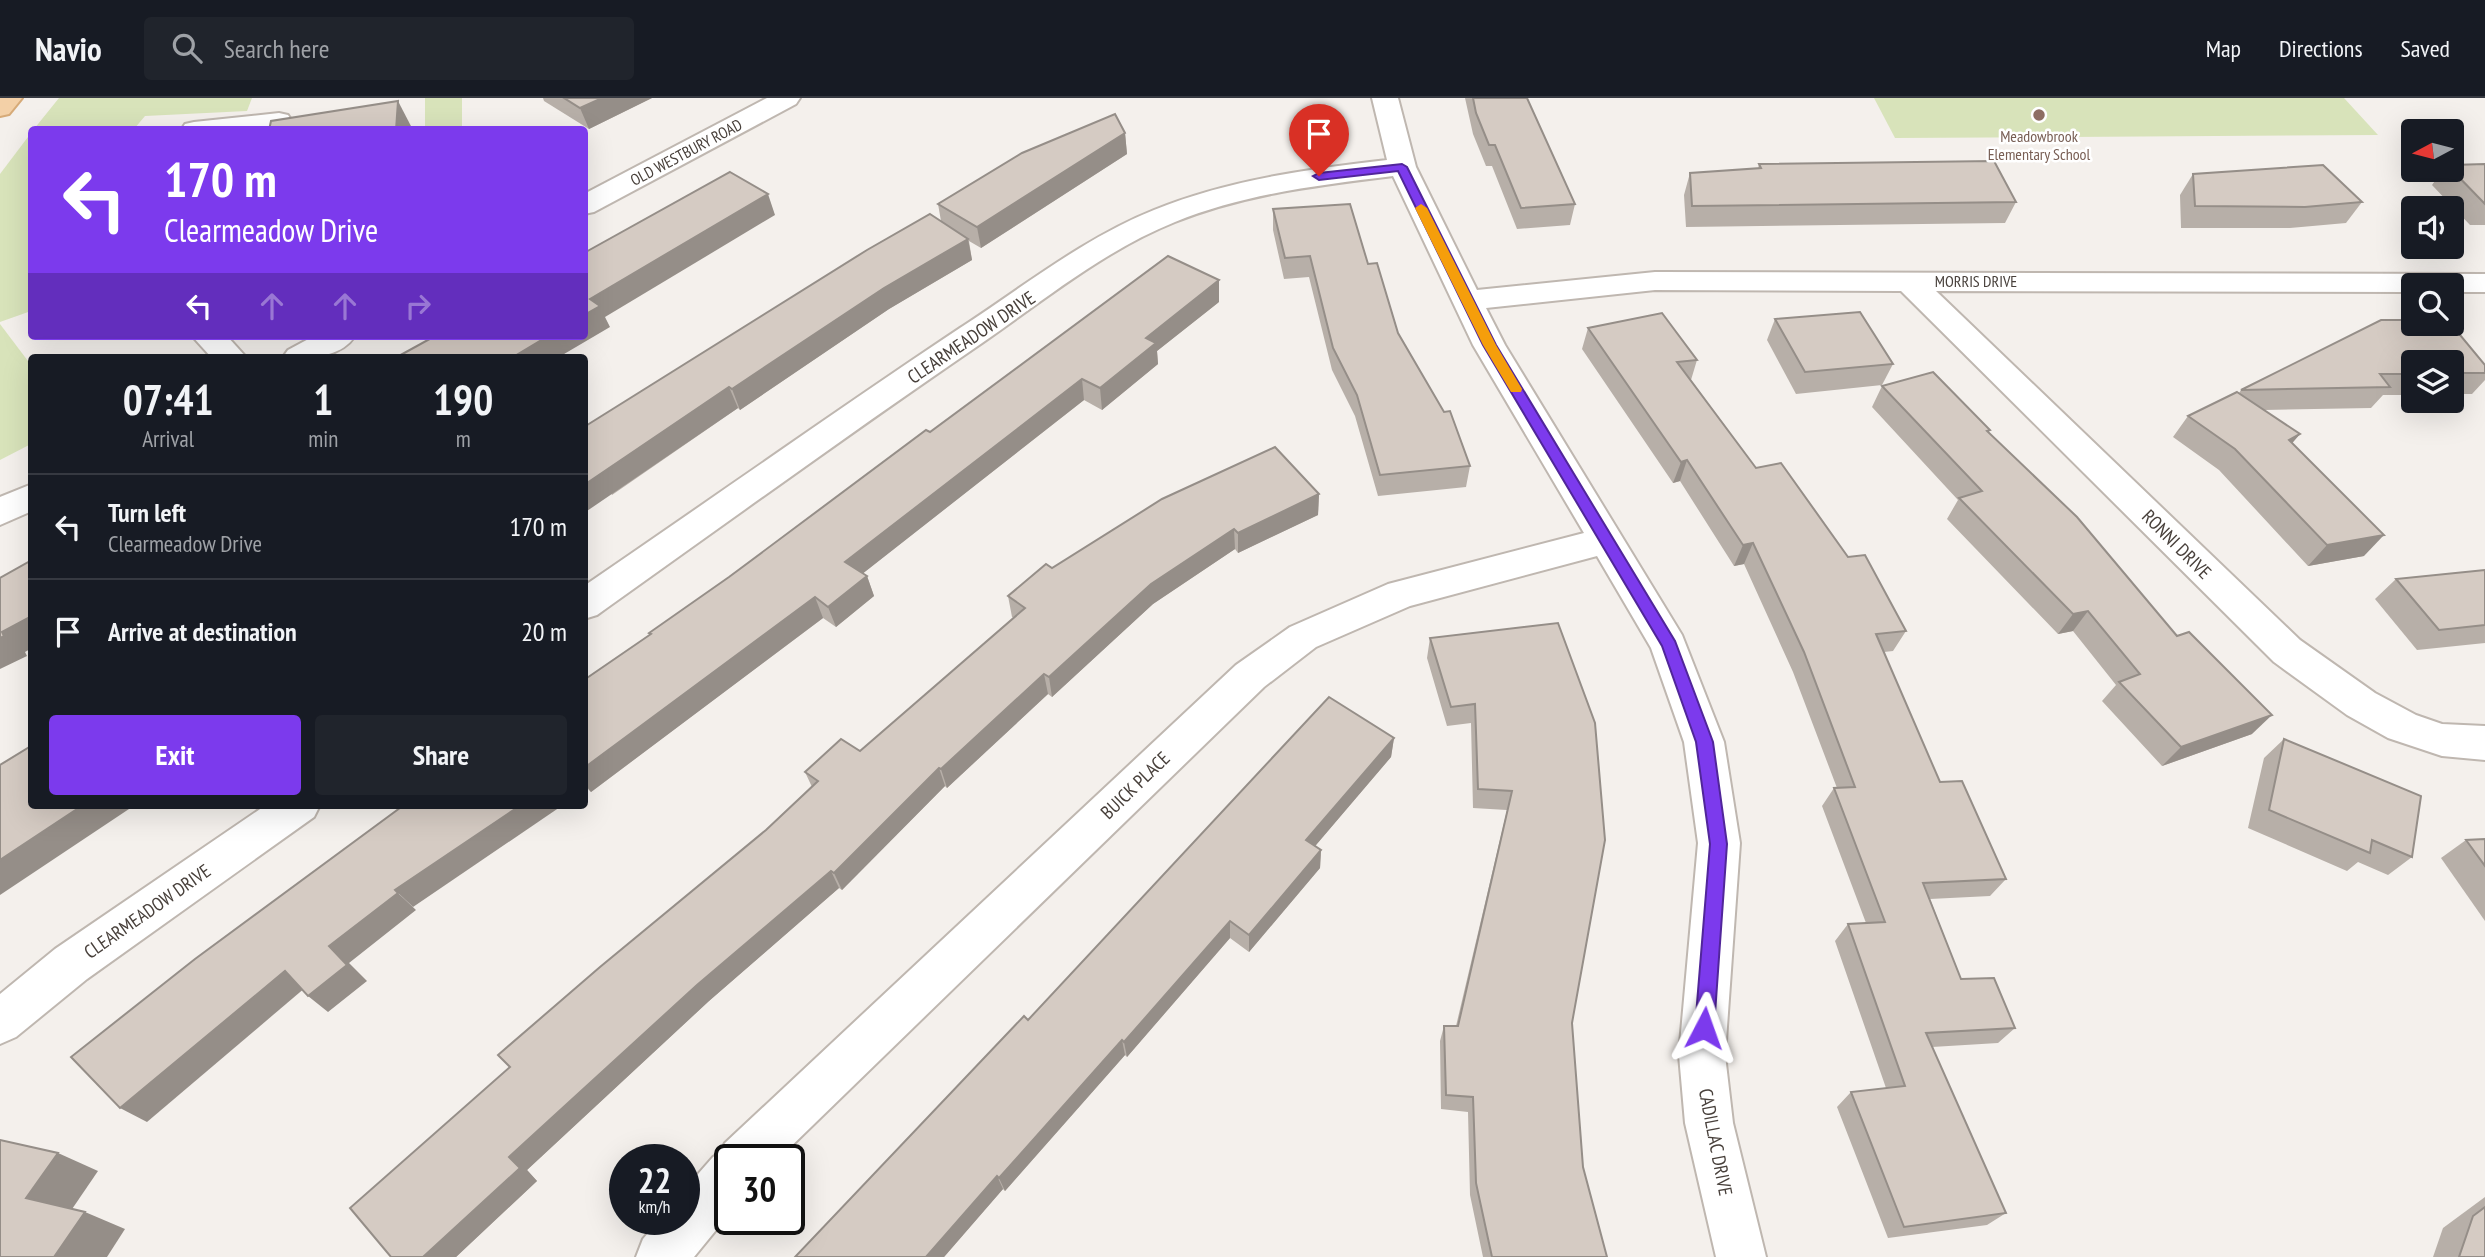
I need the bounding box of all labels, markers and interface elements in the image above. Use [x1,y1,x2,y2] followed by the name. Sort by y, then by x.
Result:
[144,17,634,80] search box
[35,27,102,70] text: Navio
[168,29,206,67] icon: search
[224,32,329,65] text: Search here
[2206,33,2241,64] text: Map
[2279,33,2363,64] text: Directions
[2401,33,2450,64] text: Saved
[1289,104,1349,176] pin
[2031,107,2047,123] marker: Meadowbrook Elementary School
[627,114,745,190] street label: OLD WESTBURY ROAD
[1300,115,1338,153] icon: arrive
[2401,119,2464,182] north arrow
[2401,119,2464,413] map controls
[1988,126,2091,164] place label: Meadowbrook Elementary School
[164,147,277,211] text: 170 m
[49,154,140,245] icon: left
[2401,196,2464,259] button: sound
[164,209,378,251] text: Clearmeadow Drive
[1935,271,2017,291] street label: MORRIS DRIVE
[2401,273,2464,336] button: search
[903,285,1039,389] street label: CLEARMEADOW DRIVE
[180,287,218,325] icon: left
[253,287,291,325] icon: ahead
[326,287,364,325] icon: ahead
[399,287,437,325] icon: right
[2401,350,2464,413] button: layers
[123,372,214,427] text: 07:41
[313,372,333,427] text: 1
[433,372,493,427] text: 190
[142,424,194,453] text: Arrival
[308,424,338,453] text: min
[456,424,471,453] text: m
[108,496,186,529] text: Turn left
[2137,504,2217,584] street label: RONNI DRIVE
[49,508,87,546] icon: left
[509,510,567,543] text: 170 m
[108,529,262,558] text: Clearmeadow Drive
[49,613,87,651] icon: arrive
[108,615,297,648] text: Arrive at destination
[521,615,567,648] text: 20 m
[49,715,301,795] button: Exit
[315,715,567,795] button: Share
[1095,746,1175,824] street label: BUICK PLACE
[79,858,215,964] street label: CLEARMEADOW DRIVE
[1667,991,1741,1065] position arrow
[1694,1086,1738,1198] street label: CADILLAC DRIVE
[714,1144,805,1235] speed limit sign: 30
[638,1157,671,1203] text: 22
[639,1195,670,1218] text: km/h

